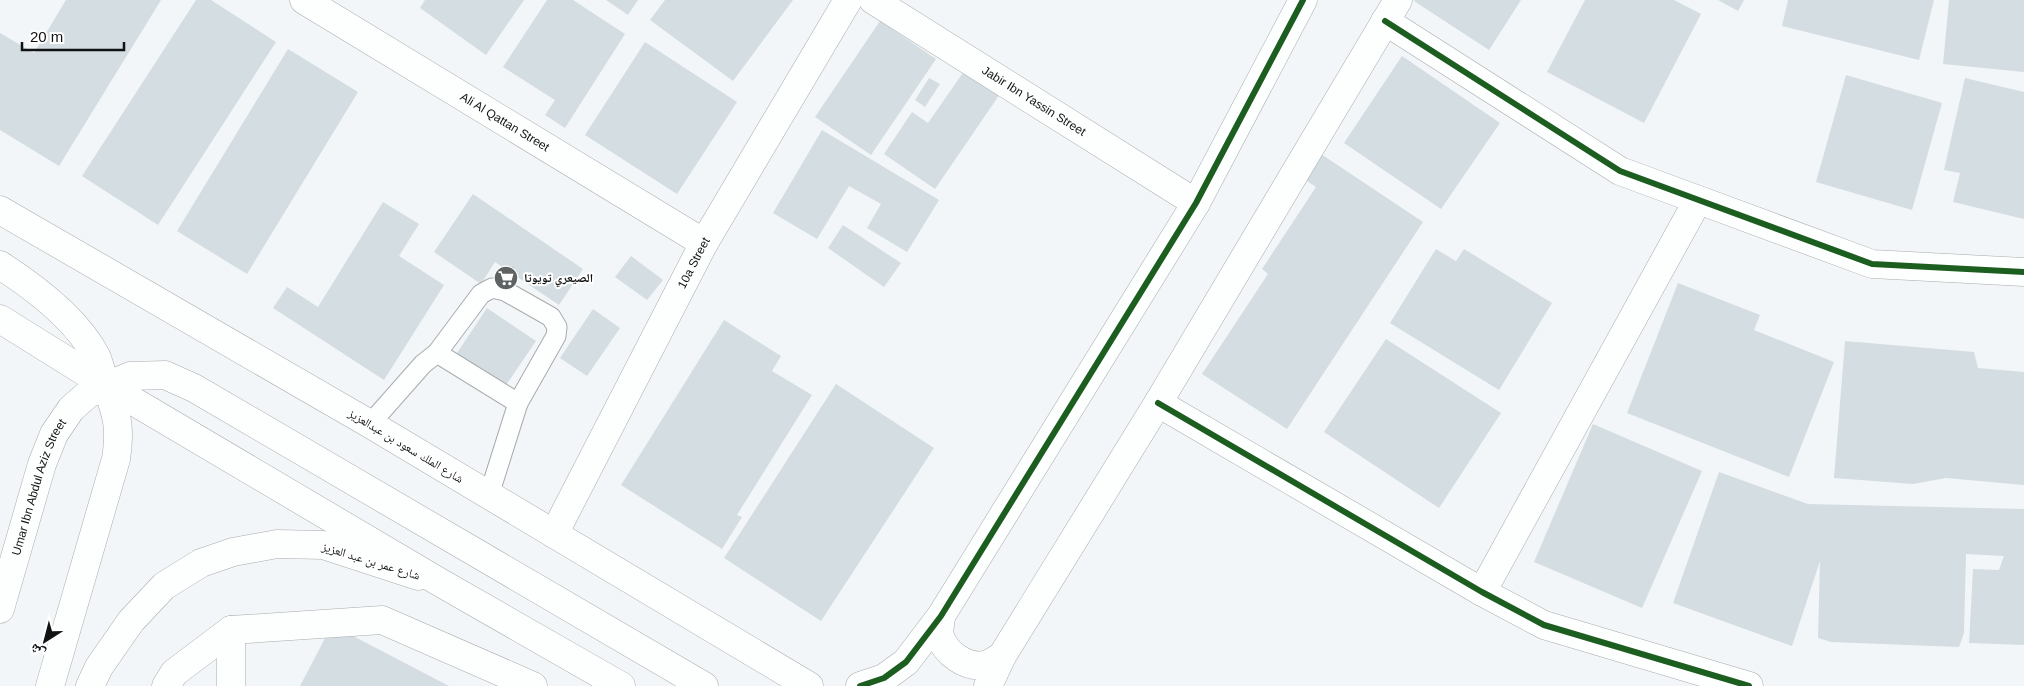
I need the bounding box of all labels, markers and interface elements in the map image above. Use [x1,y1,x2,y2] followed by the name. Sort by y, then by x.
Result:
[22,20,125,52] scale bar
[30,28,63,45] text: 20 m
[979,63,1089,139] street label: Jabir Ibn Yassin Street
[458,90,552,155] street label: Ali Al Qattan Street
[675,234,713,291] street label: 10a Street
[493,265,519,291] supermarket icon: الصيعري تويوتا
[524,271,593,288] place label: الصيعري تويوتا
[345,406,466,487] street label: شارع الملك سعود بن عبدالعزيز
[9,416,69,557] street label: Umar Ibn Abdul Aziz Street
[319,539,422,584] street label: شارع عمر بن عبد العزيز
[20,616,70,666] north arrow
[27,640,49,662] text: ش

